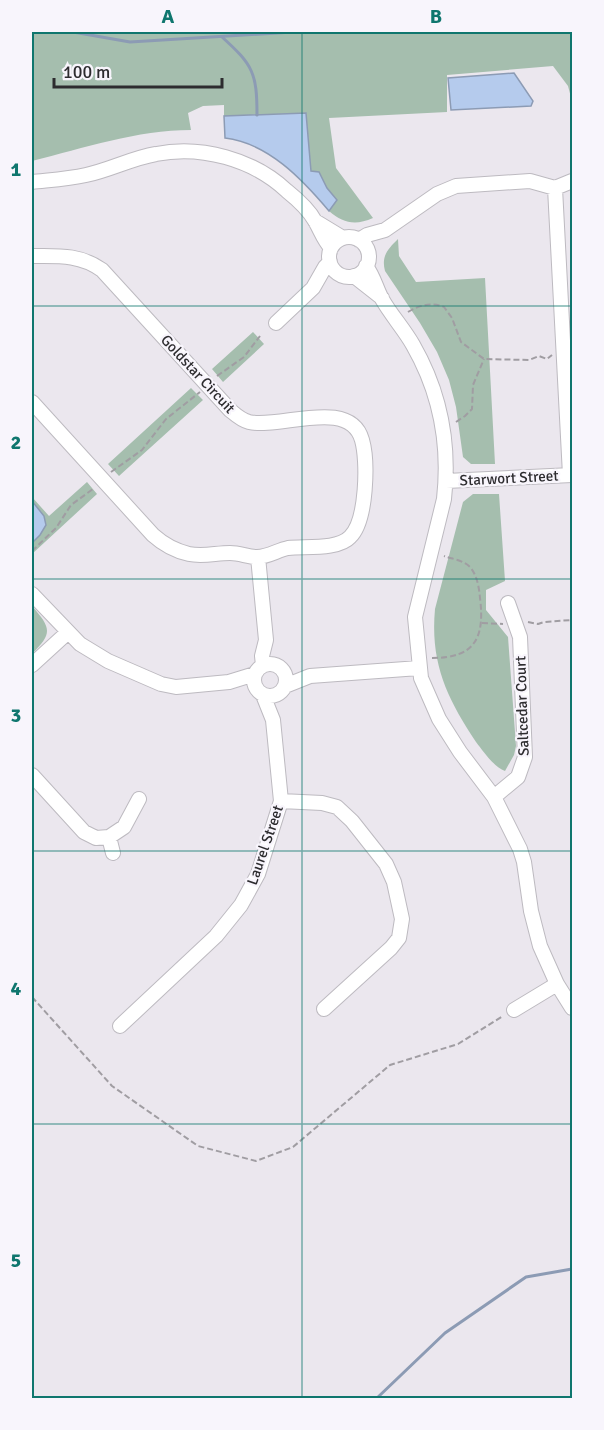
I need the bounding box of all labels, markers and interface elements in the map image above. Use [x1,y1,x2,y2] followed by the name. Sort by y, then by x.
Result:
[162,4,175,29] text: A
[430,4,442,29] text: B
[54,51,222,89] scale bar
[63,61,110,83] text: 100 m
[11,157,22,182] text: 1
[157,331,239,417] street label: Goldstar Circuit
[11,430,21,455] text: 2
[459,466,559,490] street label: Starwort Street
[511,656,533,756] street label: Saltcedar Court
[11,703,21,728] text: 3
[243,803,287,887] street label: Laurel Street
[11,976,22,1001] text: 4
[11,1248,21,1273] text: 5

